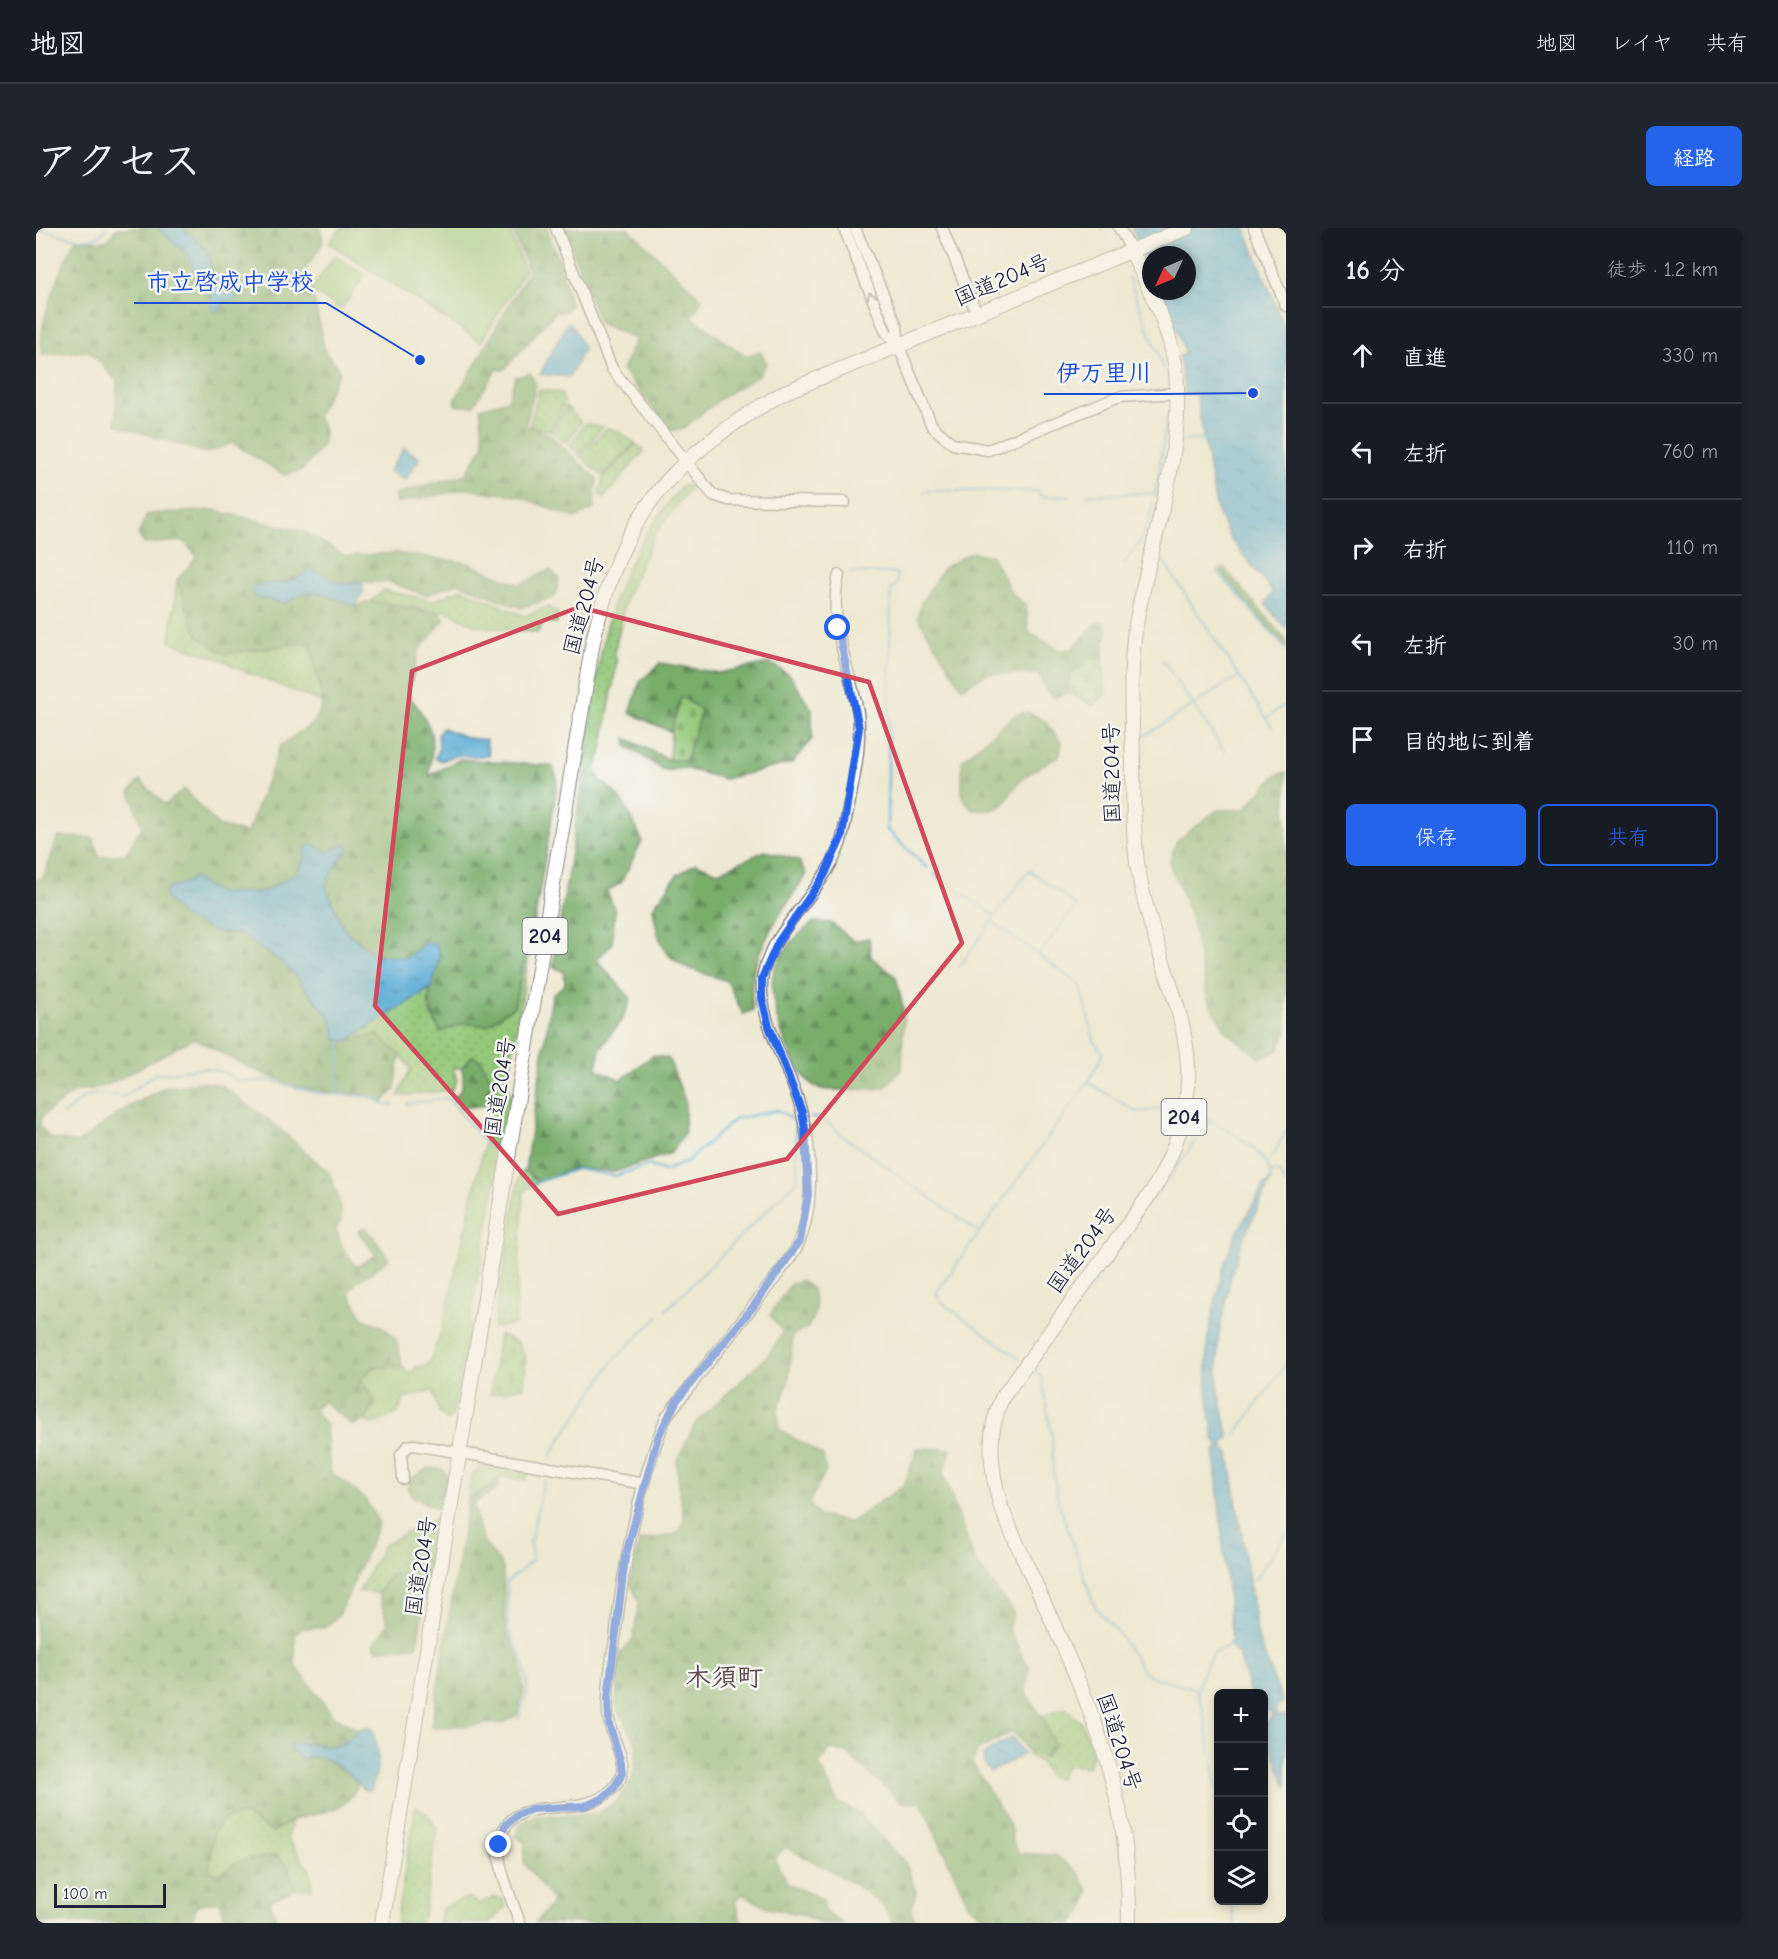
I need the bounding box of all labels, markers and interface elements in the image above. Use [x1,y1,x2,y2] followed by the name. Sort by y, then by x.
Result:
[30,28,86,60] text: 地図
[1536,31,1578,55] text: 地図
[1611,31,1673,55] text: レイヤ
[1706,31,1748,55] text: 共有
[1646,126,1742,186] button: 経路
[36,137,201,186] text: アクセス
[1142,246,1196,300] north arrow
[950,248,1054,312] street label: 国道204号
[1346,256,1405,286] text: 16 分
[1607,258,1718,281] text: 徒歩 · 1.2 km
[134,261,326,303] callout: 市立啓成中学校
[146,268,314,296] text: 市立啓成中学校
[866,291,878,302] one-way arrow
[1346,339,1379,372] icon: ahead
[1662,344,1718,367] text: 330 m
[1403,345,1447,371] text: 直進
[1044,352,1164,394] callout: 伊万里川
[1056,359,1152,387] text: 伊万里川
[1346,435,1379,468] icon: left
[1662,440,1718,463] text: 760 m
[1403,441,1447,467] text: 左折
[1346,531,1379,564] icon: right
[1667,536,1718,559] text: 110 m
[1403,537,1447,563] text: 右折
[558,554,610,658] street label: 国道204号
[824,614,850,640] route start
[1346,627,1379,660] icon: left
[1672,632,1718,655] text: 30 m
[1403,633,1447,659] text: 左折
[1098,722,1126,824] street label: 国道204号
[1346,723,1379,756] icon: arrive
[1403,729,1535,755] text: 目的地に到着
[1346,804,1526,866] button: 保存
[1538,804,1718,866] button: 共有
[522,918,568,954] road number: 204
[479,1035,521,1139] street label: 国道204号
[1162,1099,1206,1135] road number: 204
[1042,1201,1122,1299] street label: 国道204号
[400,1514,442,1618] street label: 国道204号
[685,1663,763,1693] district label: 木須町
[1214,1689,1268,1905] map controls
[1214,1689,1268,1743] button: +
[1091,1690,1147,1794] street label: 国道204号
[1214,1743,1268,1797] button: −
[1214,1797,1268,1851] button: locate
[485,1831,511,1857] route end
[1214,1851,1268,1905] button: layers
[54,1881,166,1908] scale bar
[63,1885,107,1903] text: 100 m

